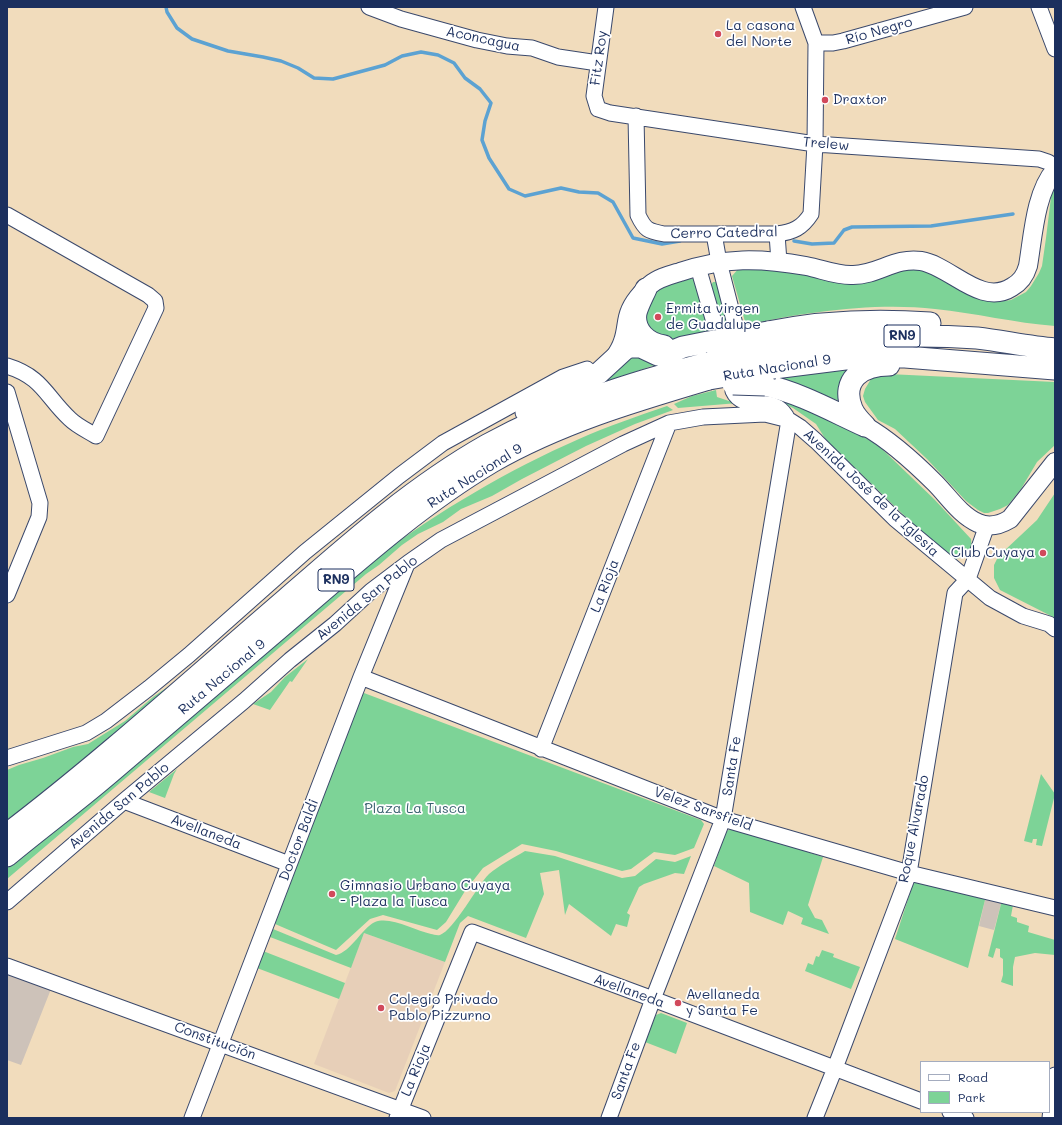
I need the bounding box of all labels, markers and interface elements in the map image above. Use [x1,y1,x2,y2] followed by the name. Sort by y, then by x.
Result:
[844,13,914,49] street label: Río Negro
[726,18,795,50] place label: La casona del Norte
[444,23,522,55] street label: Aconcagua
[713,29,723,39] marker: La casona del Norte
[587,30,611,86] street label: Fitz Roy
[833,92,887,108] place label: Draxtor
[820,95,830,105] marker: Draxtor
[802,134,850,154] street label: Trelew
[670,224,778,242] street label: Cerro Catedral
[666,301,761,334] place label: Ermita virgen de Guadalupe
[653,312,663,322] marker: Ermita virgen de Guadalupe
[884,325,920,347] road number: RN9
[722,351,832,385] street label: Ruta Nacional 9
[800,426,942,560] street label: Avenida José de la Iglesia
[424,440,526,512] street label: Ruta Nacional 9
[951,545,1035,561] place label: Club Cuyaya
[1038,548,1048,558] marker: Club Cuyaya
[313,552,421,644] street label: Avenida San Pablo
[587,557,623,615] street label: La Rioja
[318,569,354,591] road number: RN9
[175,636,269,718] street label: Ruta Nacional 9
[719,735,745,797] street label: Santa Fe
[66,759,172,853] street label: Avenida San Pablo
[895,774,933,884] street label: Roque Alvarado
[652,783,754,835] street label: Velez Sarsfield
[276,797,322,883] street label: Doctor Baldi
[364,801,466,817] park label: Plaza La Tusca
[168,811,244,853] street label: Avellaneda
[340,878,510,910] place label: Gimnasio Urbano Cuyaya - Plaza la Tusca
[327,889,337,899] marker: Gimnasio Urbano Cuyaya - Plaza la Tusca
[591,970,667,1012] street label: Avellaneda
[686,987,760,1020] place label: Avellaneda y Santa Fe
[389,992,498,1024] place label: Colegio Privado Pablo Pizzurno
[673,998,683,1008] marker: Avellaneda y Santa Fe
[376,1003,386,1013] marker: Colegio Privado Pablo Pizzurno
[172,1018,258,1064] street label: Constitución
[608,1040,644,1102] street label: Santa Fe
[398,1041,434,1099] street label: La Rioja
[920,1061,1050,1113] legend
[958,1069,988,1085] text: Road
[958,1089,985,1105] text: Park

